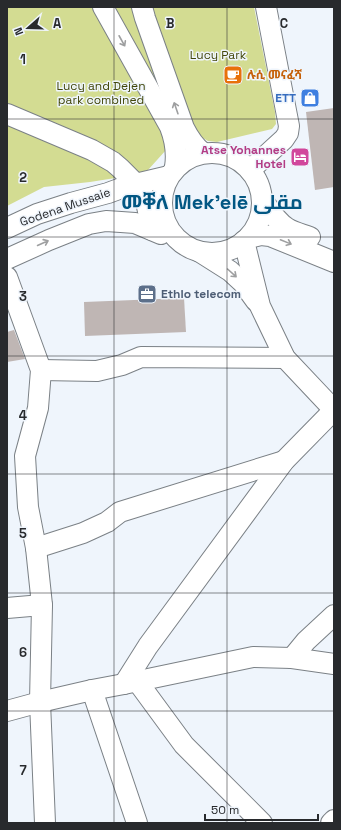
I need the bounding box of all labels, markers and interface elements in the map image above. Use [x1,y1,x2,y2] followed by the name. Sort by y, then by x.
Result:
[8,8,48,48] north arrow
[53,15,62,32] text: A
[166,15,175,32] text: B
[280,15,288,32] text: C
[11,26,26,37] text: N
[118,35,126,47] one-way arrow
[190,47,247,63] park label: Lucy Park
[20,51,26,68] text: 1
[222,64,244,86] cafe icon: ሉሲ መናፈሻ
[247,67,302,83] place label: ሉሲ መናፈሻ
[56,78,146,108] park label: Lucy and Dejen park combined
[299,87,321,109] shop icon: ETT
[275,90,296,106] place label: ETT
[172,102,180,114] one-way arrow
[201,142,286,172] place label: Atse Yohannes Hotel
[289,146,311,168] hotel icon: Atse Yohannes Hotel
[19,169,27,186] text: 2
[18,184,112,230] street label: Godena Mussaie
[121,189,303,215] district label: መቐለ Mek'elē مقلى
[280,238,292,246] one-way arrow
[36,239,48,246] one-way arrow
[227,269,238,278] one-way arrow
[136,283,158,305] office icon: Ethio telecom
[161,286,241,302] place label: Ethio telecom
[19,288,27,305] text: 3
[19,407,27,424] text: 4
[19,525,27,542] text: 5
[19,644,27,661] text: 6
[19,762,27,779] text: 7
[205,796,318,822] scale bar
[211,802,239,818] text: 50 m

